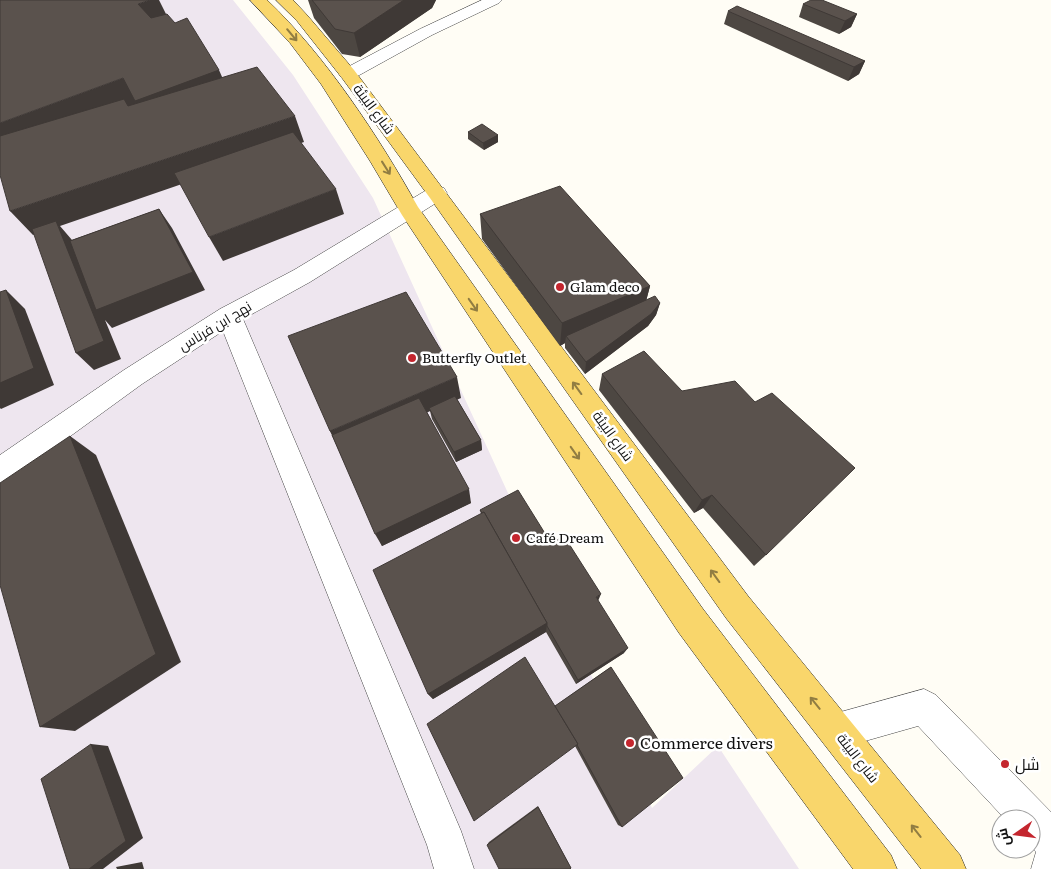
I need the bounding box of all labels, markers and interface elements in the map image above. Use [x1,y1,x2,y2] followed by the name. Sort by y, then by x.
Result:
[287,28,298,41] one-way arrow
[349,79,400,138] street label: شارع البيئة
[381,160,391,174] one-way arrow
[570,276,640,296] place label: Glam deco
[554,281,566,293] marker: Glam deco
[174,295,255,355] street label: نهج ابن فرناس
[468,297,478,311] one-way arrow
[422,347,527,367] place label: Butterfly Outlet
[406,352,418,364] marker: Butterfly Outlet
[572,382,583,395] one-way arrow
[589,406,639,465] street label: شارع البيئة
[570,445,580,459] one-way arrow
[526,527,604,547] place label: Café Dream
[510,532,522,544] marker: Café Dream
[709,570,720,583] one-way arrow
[809,697,820,710] one-way arrow
[833,728,885,786] street label: شارع البيئة
[640,730,773,754] place label: Commerce divers
[624,737,636,749] marker: Commerce divers
[1015,751,1039,775] place label: شل
[999,758,1011,770] marker: شل
[991,809,1041,859] north arrow
[910,825,921,838] one-way arrow
[991,826,1014,849] text: ش

